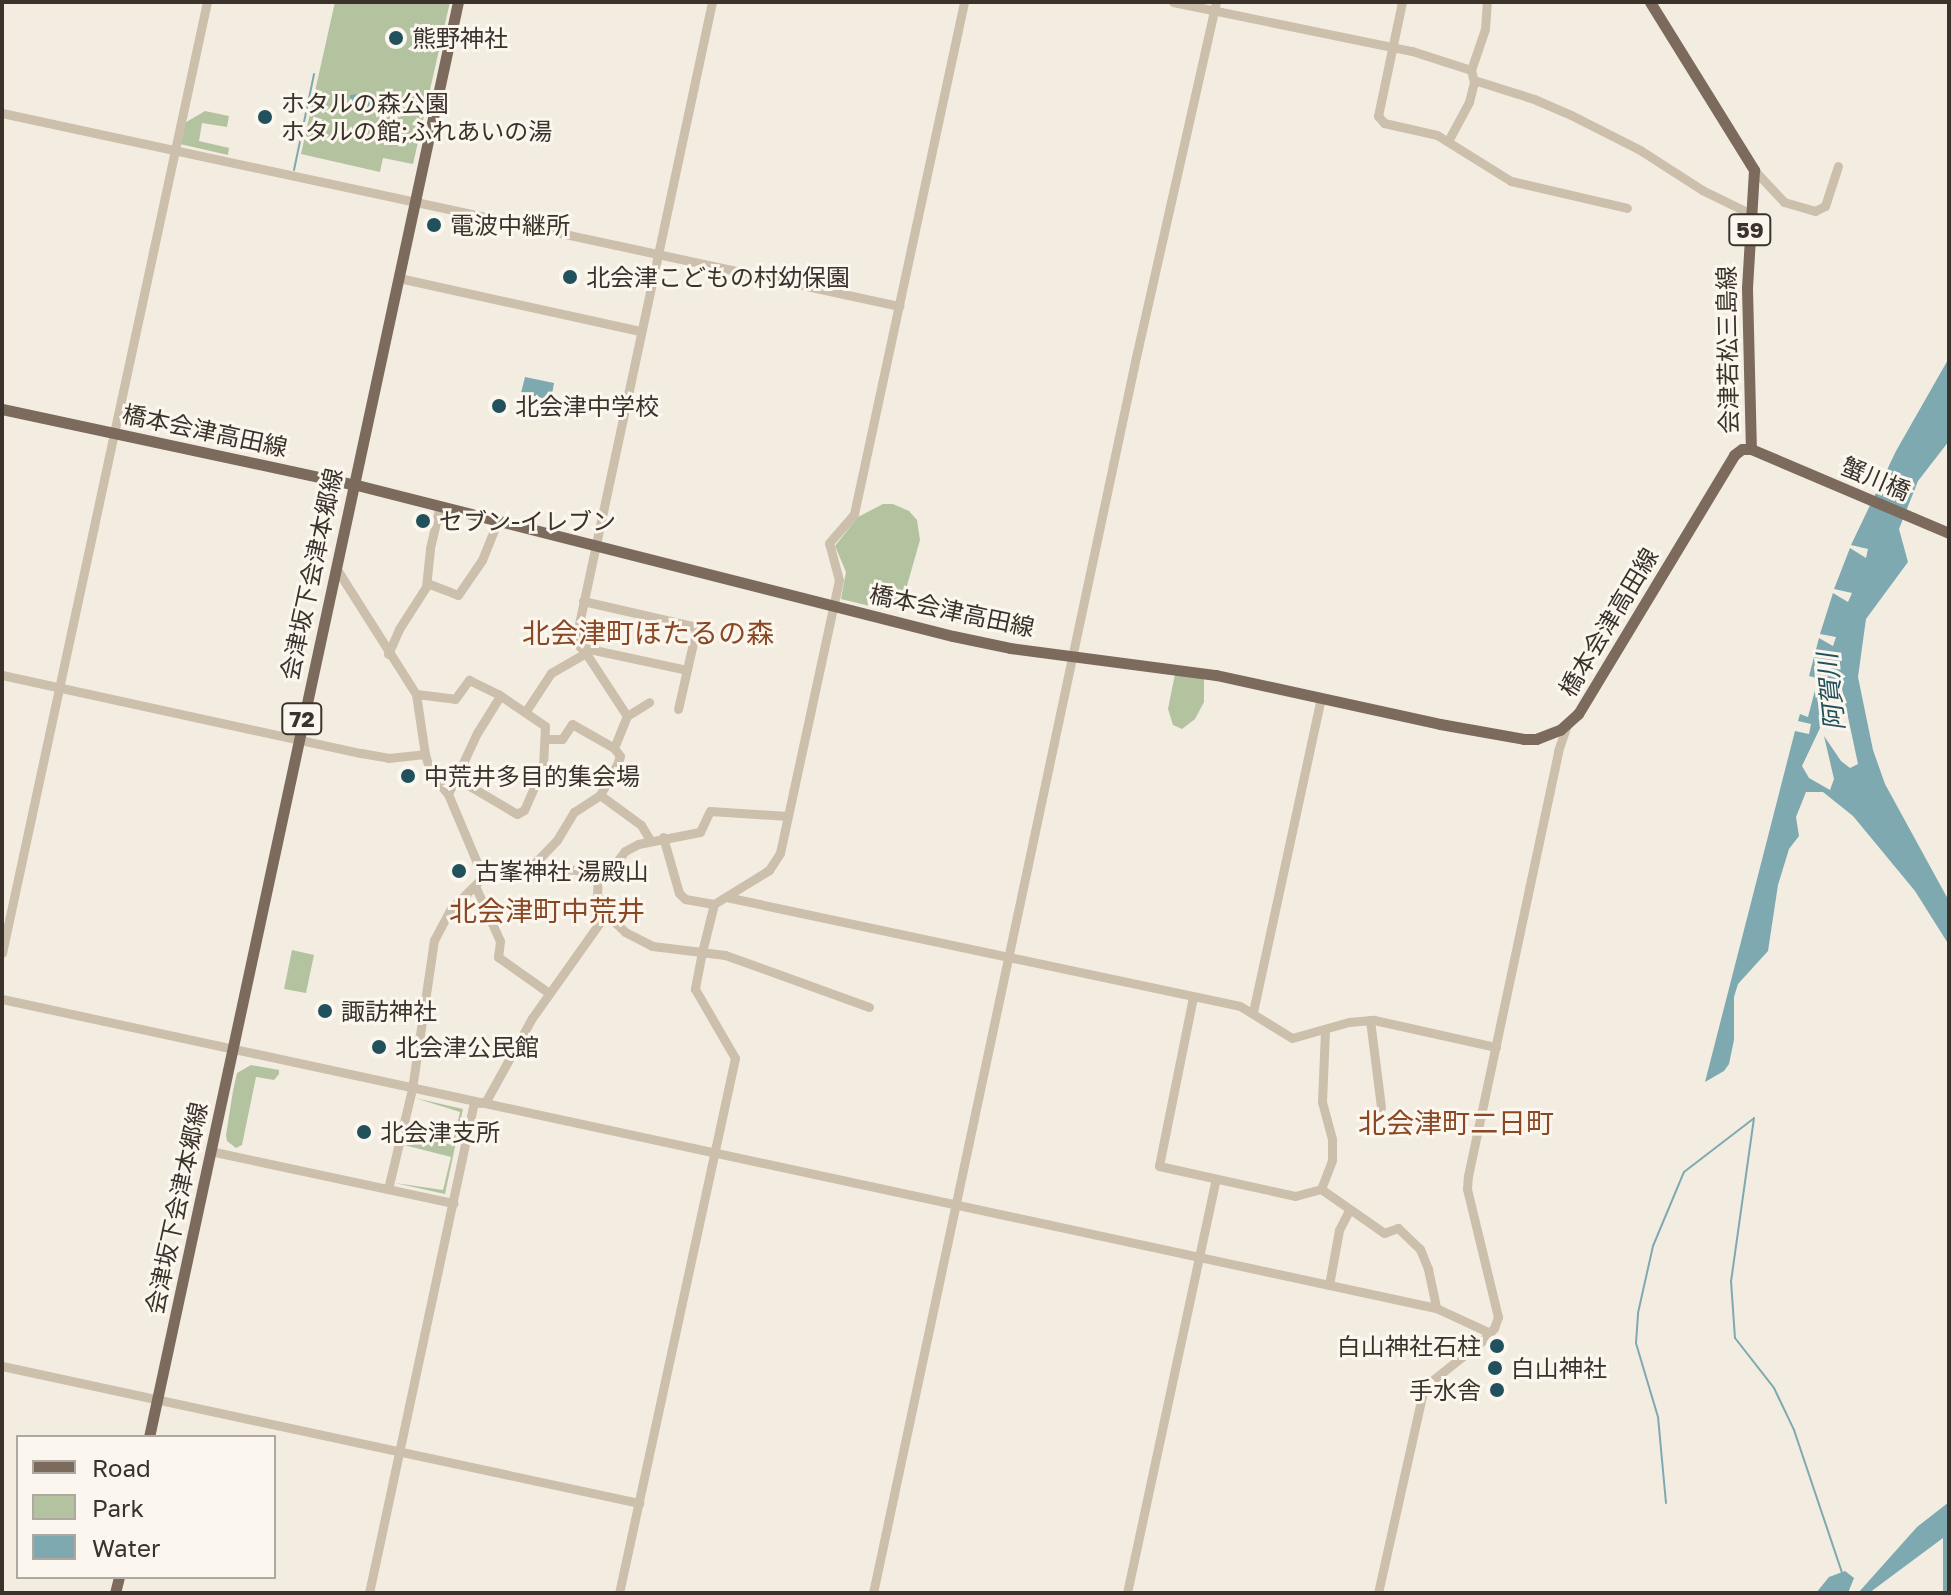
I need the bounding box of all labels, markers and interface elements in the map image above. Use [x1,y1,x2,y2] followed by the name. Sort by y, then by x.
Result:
[412,24,508,52] place label: 熊野神社
[387,29,405,47] marker: 熊野神社
[281,89,552,145] place label: ホタルの森公園 ホタルの館;ふれあいの湯
[256,108,274,126] marker: ホタルの森公園 ホタルの館;ふれあいの湯
[450,211,570,239] place label: 電波中継所
[1728,212,1772,248] road number: 59
[425,216,443,234] marker: 電波中継所
[586,263,850,291] place label: 北会津こどもの村幼保園
[1711,266,1743,434] street label: 会津若松三島線
[561,268,579,286] marker: 北会津こどもの村幼保園
[515,392,659,420] place label: 北会津中学校
[490,397,508,415] marker: 北会津中学校
[120,398,290,462] street label: 橋本会津高田線
[1837,451,1915,505] street label: 蟹川橋
[274,465,348,683] street label: 会津坂下会津本郷線
[439,507,616,535] place label: セブン-イレブン
[414,512,432,530] marker: セブン-イレブン
[1552,543,1664,701] street label: 橋本会津高田線
[867,578,1037,642] street label: 橋本会津高田線
[522,616,774,650] district label: 北会津町ほたるの森
[1811,652,1851,732] water label: 阿賀川
[280,701,324,737] road number: 72
[424,762,640,790] place label: 中荒井多目的集会場
[399,767,417,785] marker: 中荒井多目的集会場
[475,857,649,885] place label: 古峯神社 湯殿山
[450,862,468,880] marker: 古峯神社 湯殿山
[449,894,645,928] district label: 北会津町中荒井
[341,997,437,1025] place label: 諏訪神社
[316,1002,334,1020] marker: 諏訪神社
[395,1033,539,1061] place label: 北会津公民館
[370,1038,388,1056] marker: 北会津公民館
[139,1099,213,1317] street label: 会津坂下会津本郷線
[1358,1106,1554,1140] district label: 北会津町二日町
[380,1118,500,1146] place label: 北会津支所
[355,1123,373,1141] marker: 北会津支所
[1337,1332,1481,1360] place label: 白山神社石柱
[1488,1337,1506,1355] marker: 白山神社石柱
[1511,1354,1607,1382] place label: 白山神社
[1486,1359,1504,1377] marker: 白山神社
[1409,1376,1481,1404] place label: 手水舎
[1488,1381,1506,1399] marker: 手水舎
[16,1435,276,1579] legend
[92,1453,151,1482] text: Road
[92,1493,144,1522] text: Park
[92,1533,160,1562] text: Water

